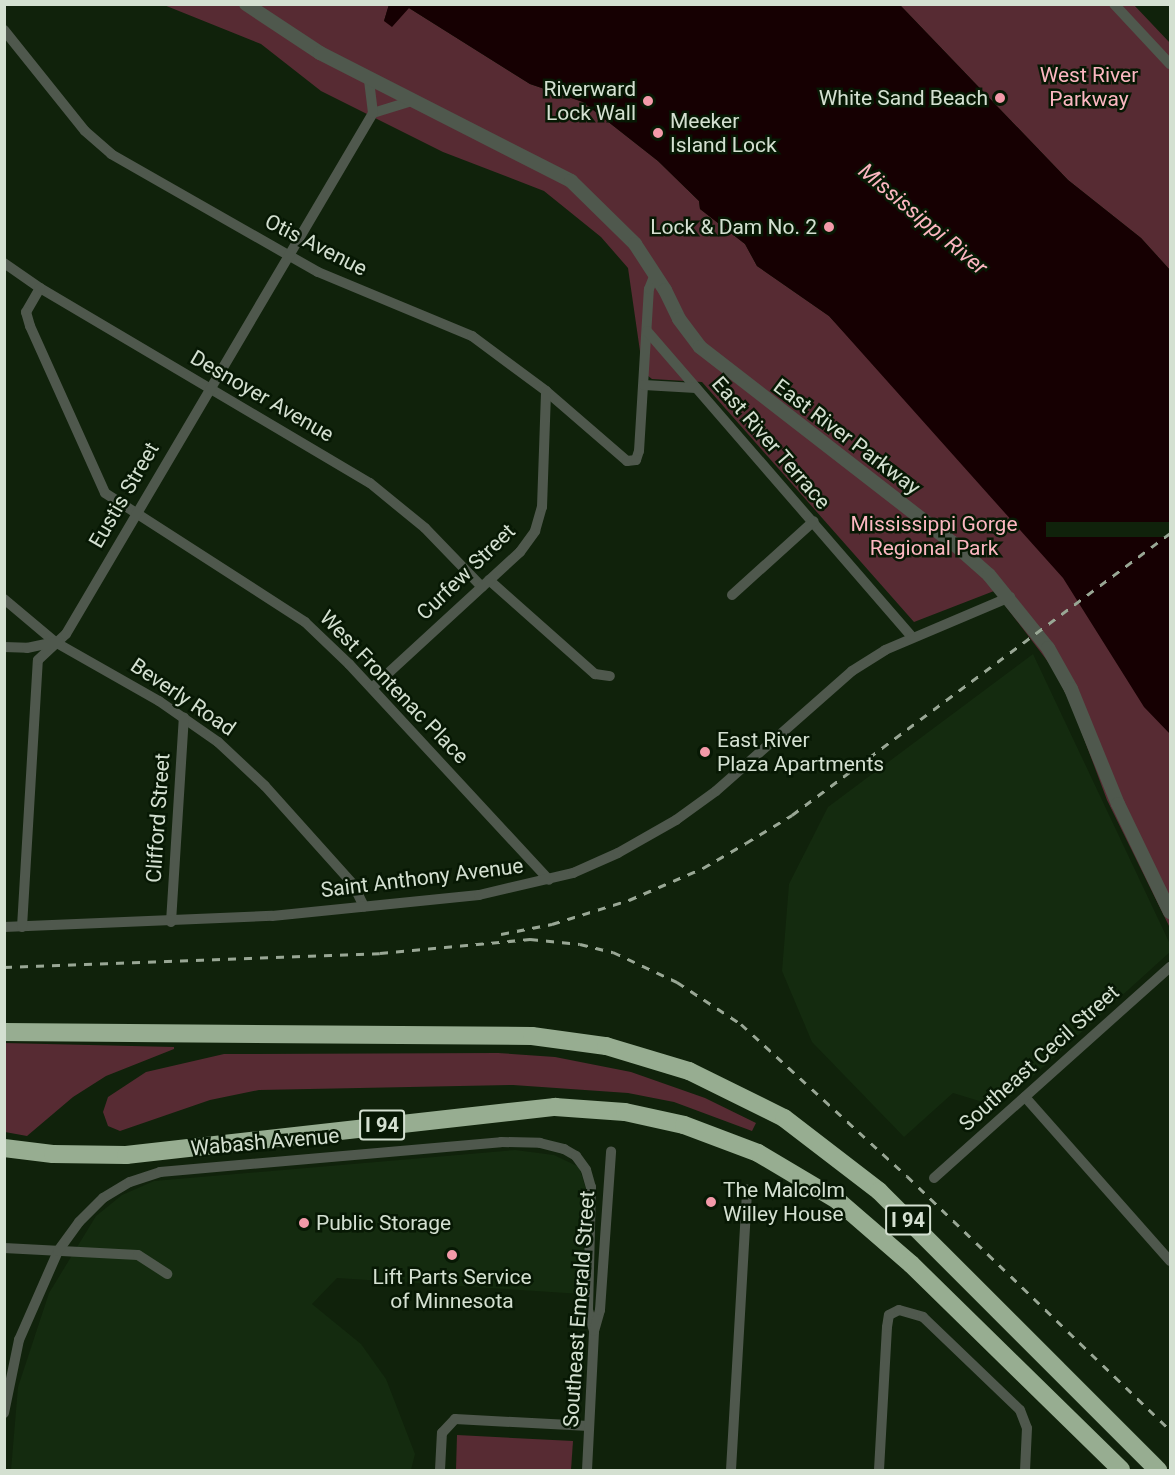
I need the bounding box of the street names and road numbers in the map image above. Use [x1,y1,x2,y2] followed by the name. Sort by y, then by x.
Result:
[261,209,371,281] street label: Otis Avenue
[186,345,338,447] street label: Desnoyer Avenue
[706,371,836,515] street label: East River Terrace
[769,374,925,500] street label: East River Parkway
[84,438,164,552] street label: Eustis Street
[412,519,520,625] street label: Curfew Street
[314,605,474,769] street label: West Frontenac Place
[126,653,240,741] street label: Beverly Road
[141,752,175,884] street label: Clifford Street
[319,853,525,903] street label: Saint Anthony Avenue
[954,980,1124,1136] street label: Southeast Cecil Street
[358,1108,406,1142] road number: I 94
[190,1123,340,1161] street label: Wabash Avenue
[558,1190,600,1428] street label: Southeast Emerald Street
[884,1203,932,1237] road number: I 94

